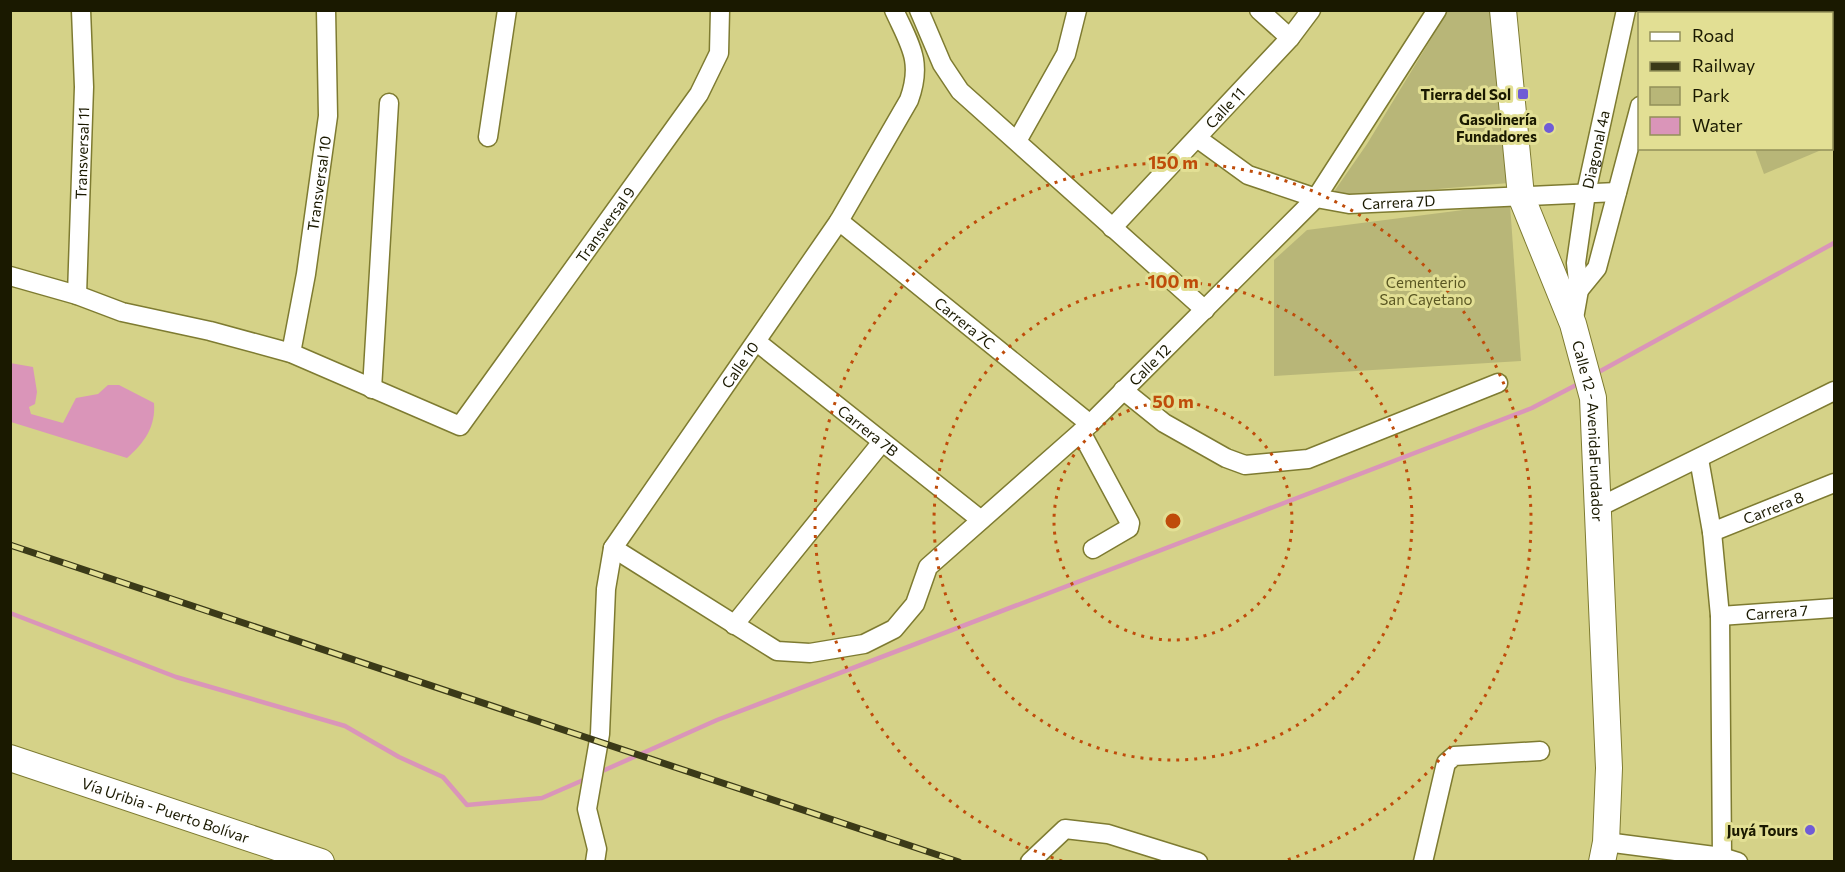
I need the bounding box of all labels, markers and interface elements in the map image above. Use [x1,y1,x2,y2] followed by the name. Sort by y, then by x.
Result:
[1638,12,1833,150] legend
[1692,24,1734,46] text: Road
[1692,54,1755,76] text: Railway
[1201,83,1248,132] street label: Calle 11
[1692,84,1730,106] text: Park
[1421,85,1511,103] place label: Tierra del Sol
[1516,87,1530,101] marker: Tierra del Sol
[71,106,92,200] street label: Transversal 11
[1578,109,1613,190] street label: Diagonal 4a
[1456,110,1537,145] place label: Gasolinería Fundadores
[1692,114,1743,136] text: Water
[1542,121,1556,135] marker: Gasolinería Fundadores
[303,134,334,232] street label: Transversal 10
[1148,151,1198,173] text: 150 m
[572,183,638,266] street label: Transversal 9
[1362,191,1436,212] street label: Carrera 7D
[1147,270,1199,292] text: 100 m
[1380,273,1472,308] park label: Cementerio San Cayetano
[931,293,999,353] street label: Carrera 7C
[717,338,762,392] street label: Calle 10
[1569,338,1607,522] street label: Calle 12 - AvenidaFundador
[1125,340,1174,389] street label: Calle 12
[1152,390,1194,412] text: 50 m
[834,401,902,460] street label: Carrera 7B
[1740,487,1806,528] street label: Carrera 8
[1163,511,1183,531] centre of rings
[1745,601,1809,623] street label: Carrera 7
[79,774,252,846] street label: Vía Uribia - Puerto Bolívar
[1727,821,1798,839] place label: Juyá Tours
[1803,823,1817,837] marker: Juyá Tours

